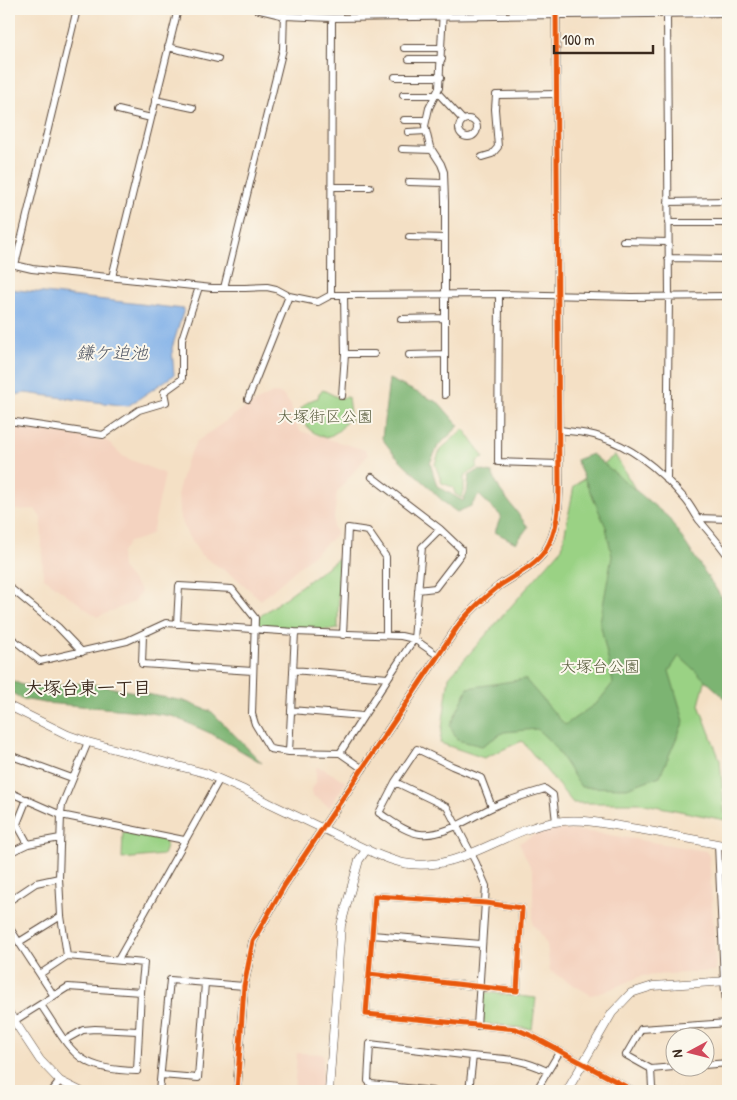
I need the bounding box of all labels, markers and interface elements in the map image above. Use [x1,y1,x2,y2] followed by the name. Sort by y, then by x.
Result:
[554,22,653,54] scale bar
[562,29,595,50] text: 100 m
[76,340,149,365] water label: 鎌ケ迫池
[277,405,373,427] park label: 大塚街区公園
[560,655,640,677] park label: 大塚台公園
[25,675,151,700] district label: 大塚台東一丁目
[664,1028,714,1078] north arrow
[667,1048,686,1059] text: N

